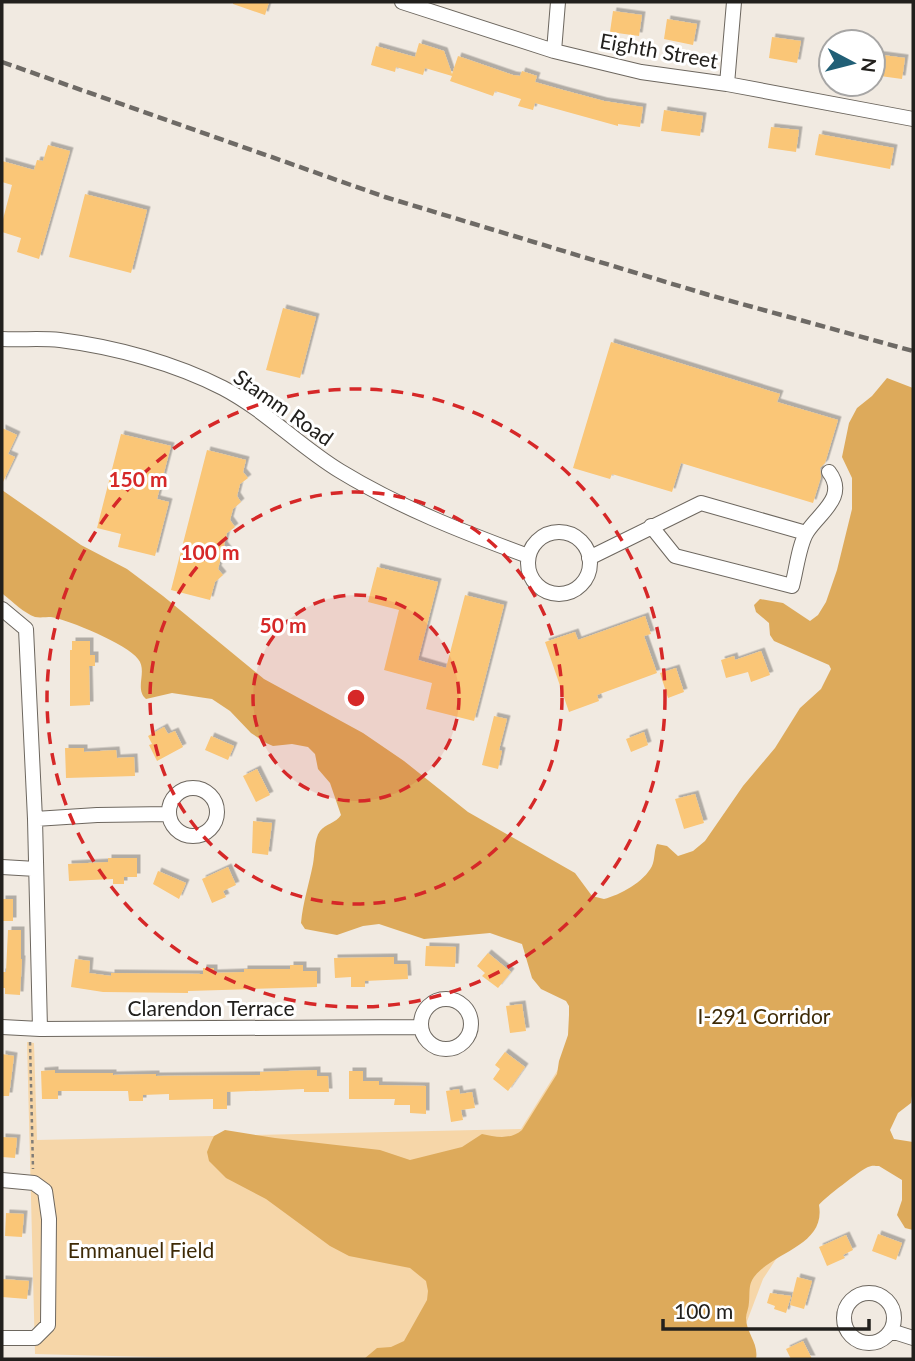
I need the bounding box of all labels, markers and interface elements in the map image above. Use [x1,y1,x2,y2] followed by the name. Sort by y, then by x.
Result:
[598,27,720,73] street label: Eighth Street
[817,28,887,98] north arrow
[857,56,882,74] text: N
[230,364,338,450] street label: Stamm Road
[108,466,168,491] text: 150 m
[180,539,240,564] text: 100 m
[259,612,307,637] text: 50 m
[344,686,368,710] centre of rings
[128,995,294,1020] street label: Clarendon Terrace
[698,1003,831,1028] park label: I-291 Corridor
[68,1237,214,1262] park label: Emmanuel Field
[663,1288,870,1332] scale bar
[674,1298,733,1323] text: 100 m

